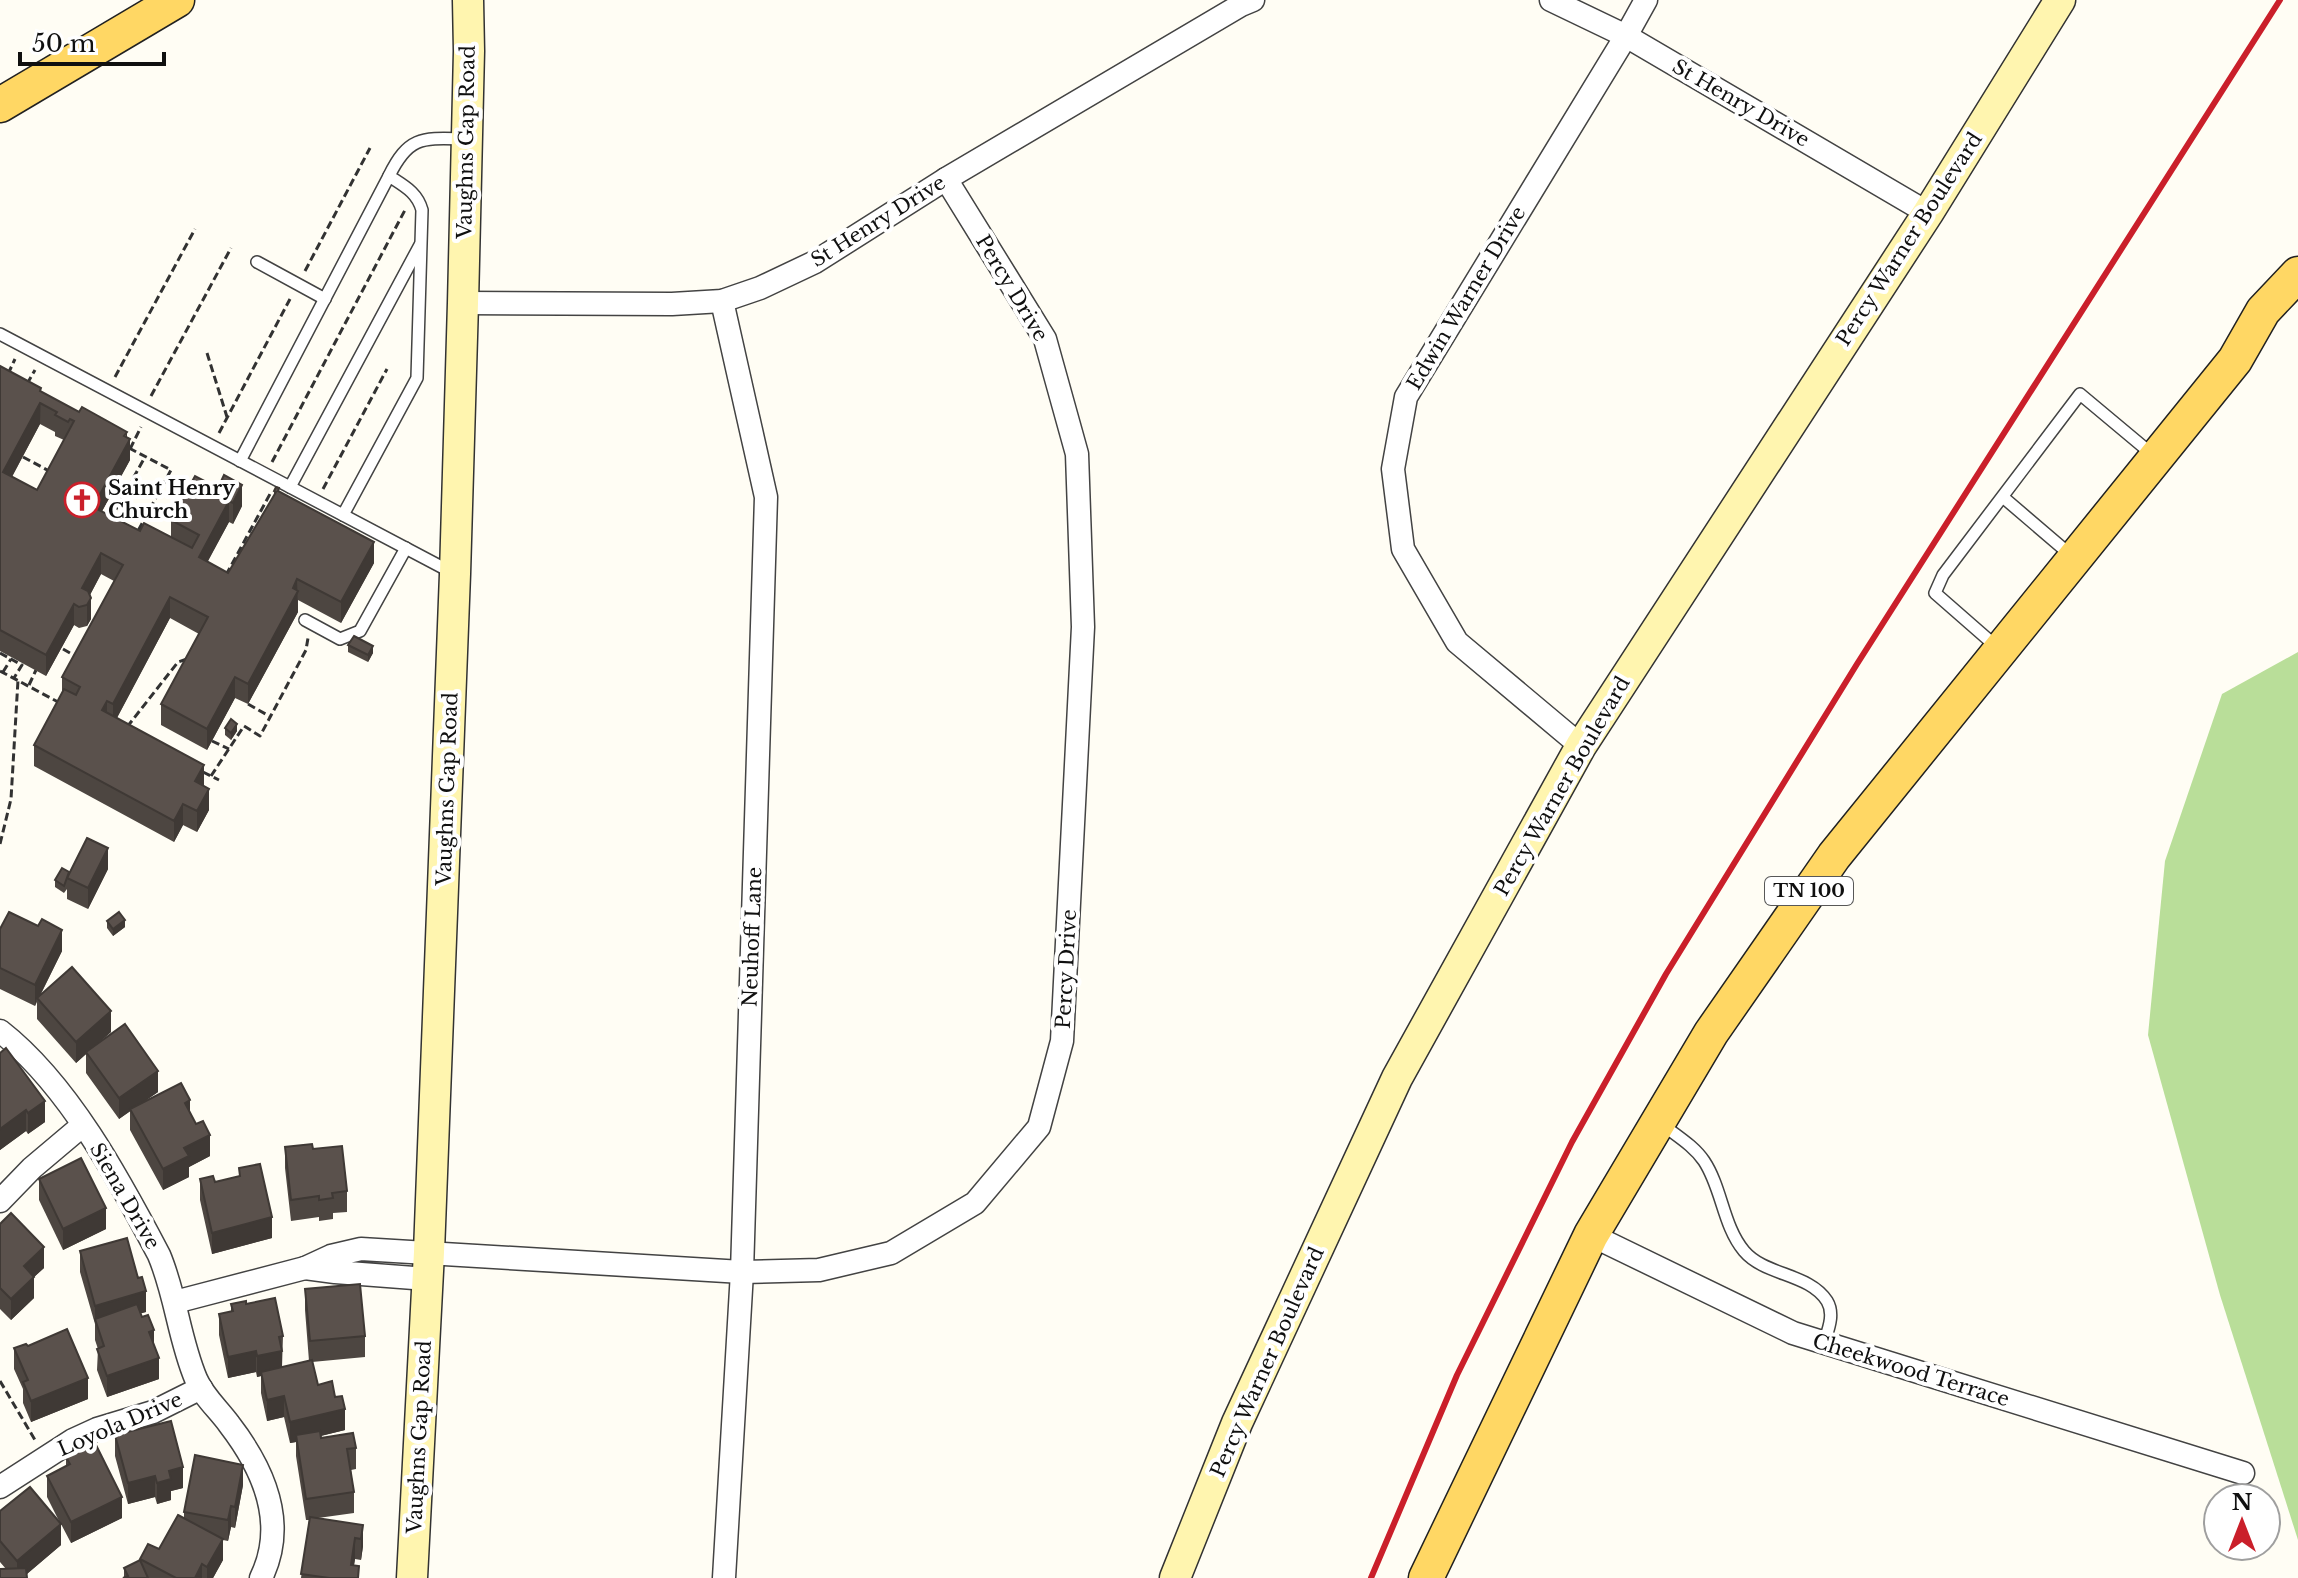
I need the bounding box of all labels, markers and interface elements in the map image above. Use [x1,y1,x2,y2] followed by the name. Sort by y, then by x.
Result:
[20,16,164,66] scale bar
[32,29,96,58] text: 50 m
[452,45,480,240] street label: Vaughns Gap Road
[1668,54,1814,152] street label: St Henry Drive
[1831,128,1987,350] street label: Percy Warner Boulevard
[806,170,950,272] street label: St Henry Drive
[1402,202,1530,394] street label: Edwin Warner Drive
[971,231,1053,345] street label: Percy Drive
[108,476,236,523] place label: Saint Henry Church
[63,481,101,519] church icon: Saint Henry Church
[1489,672,1635,900] street label: Percy Warner Boulevard
[432,692,462,887] street label: Vaughns Gap Road
[738,866,766,1008] street label: Neuhoff Lane
[1765,877,1853,905] road number: TN 100
[1051,909,1081,1029] street label: Percy Drive
[85,1139,165,1253] street label: Siena Drive
[1205,1243,1329,1481] street label: Percy Warner Boulevard
[1810,1329,2012,1411] street label: Cheekwood Terrace
[402,1340,436,1535] street label: Vaughns Gap Road
[54,1387,186,1461] street label: Loyola Drive
[2202,1482,2282,1562] north arrow
[2232,1489,2253,1516] text: N

